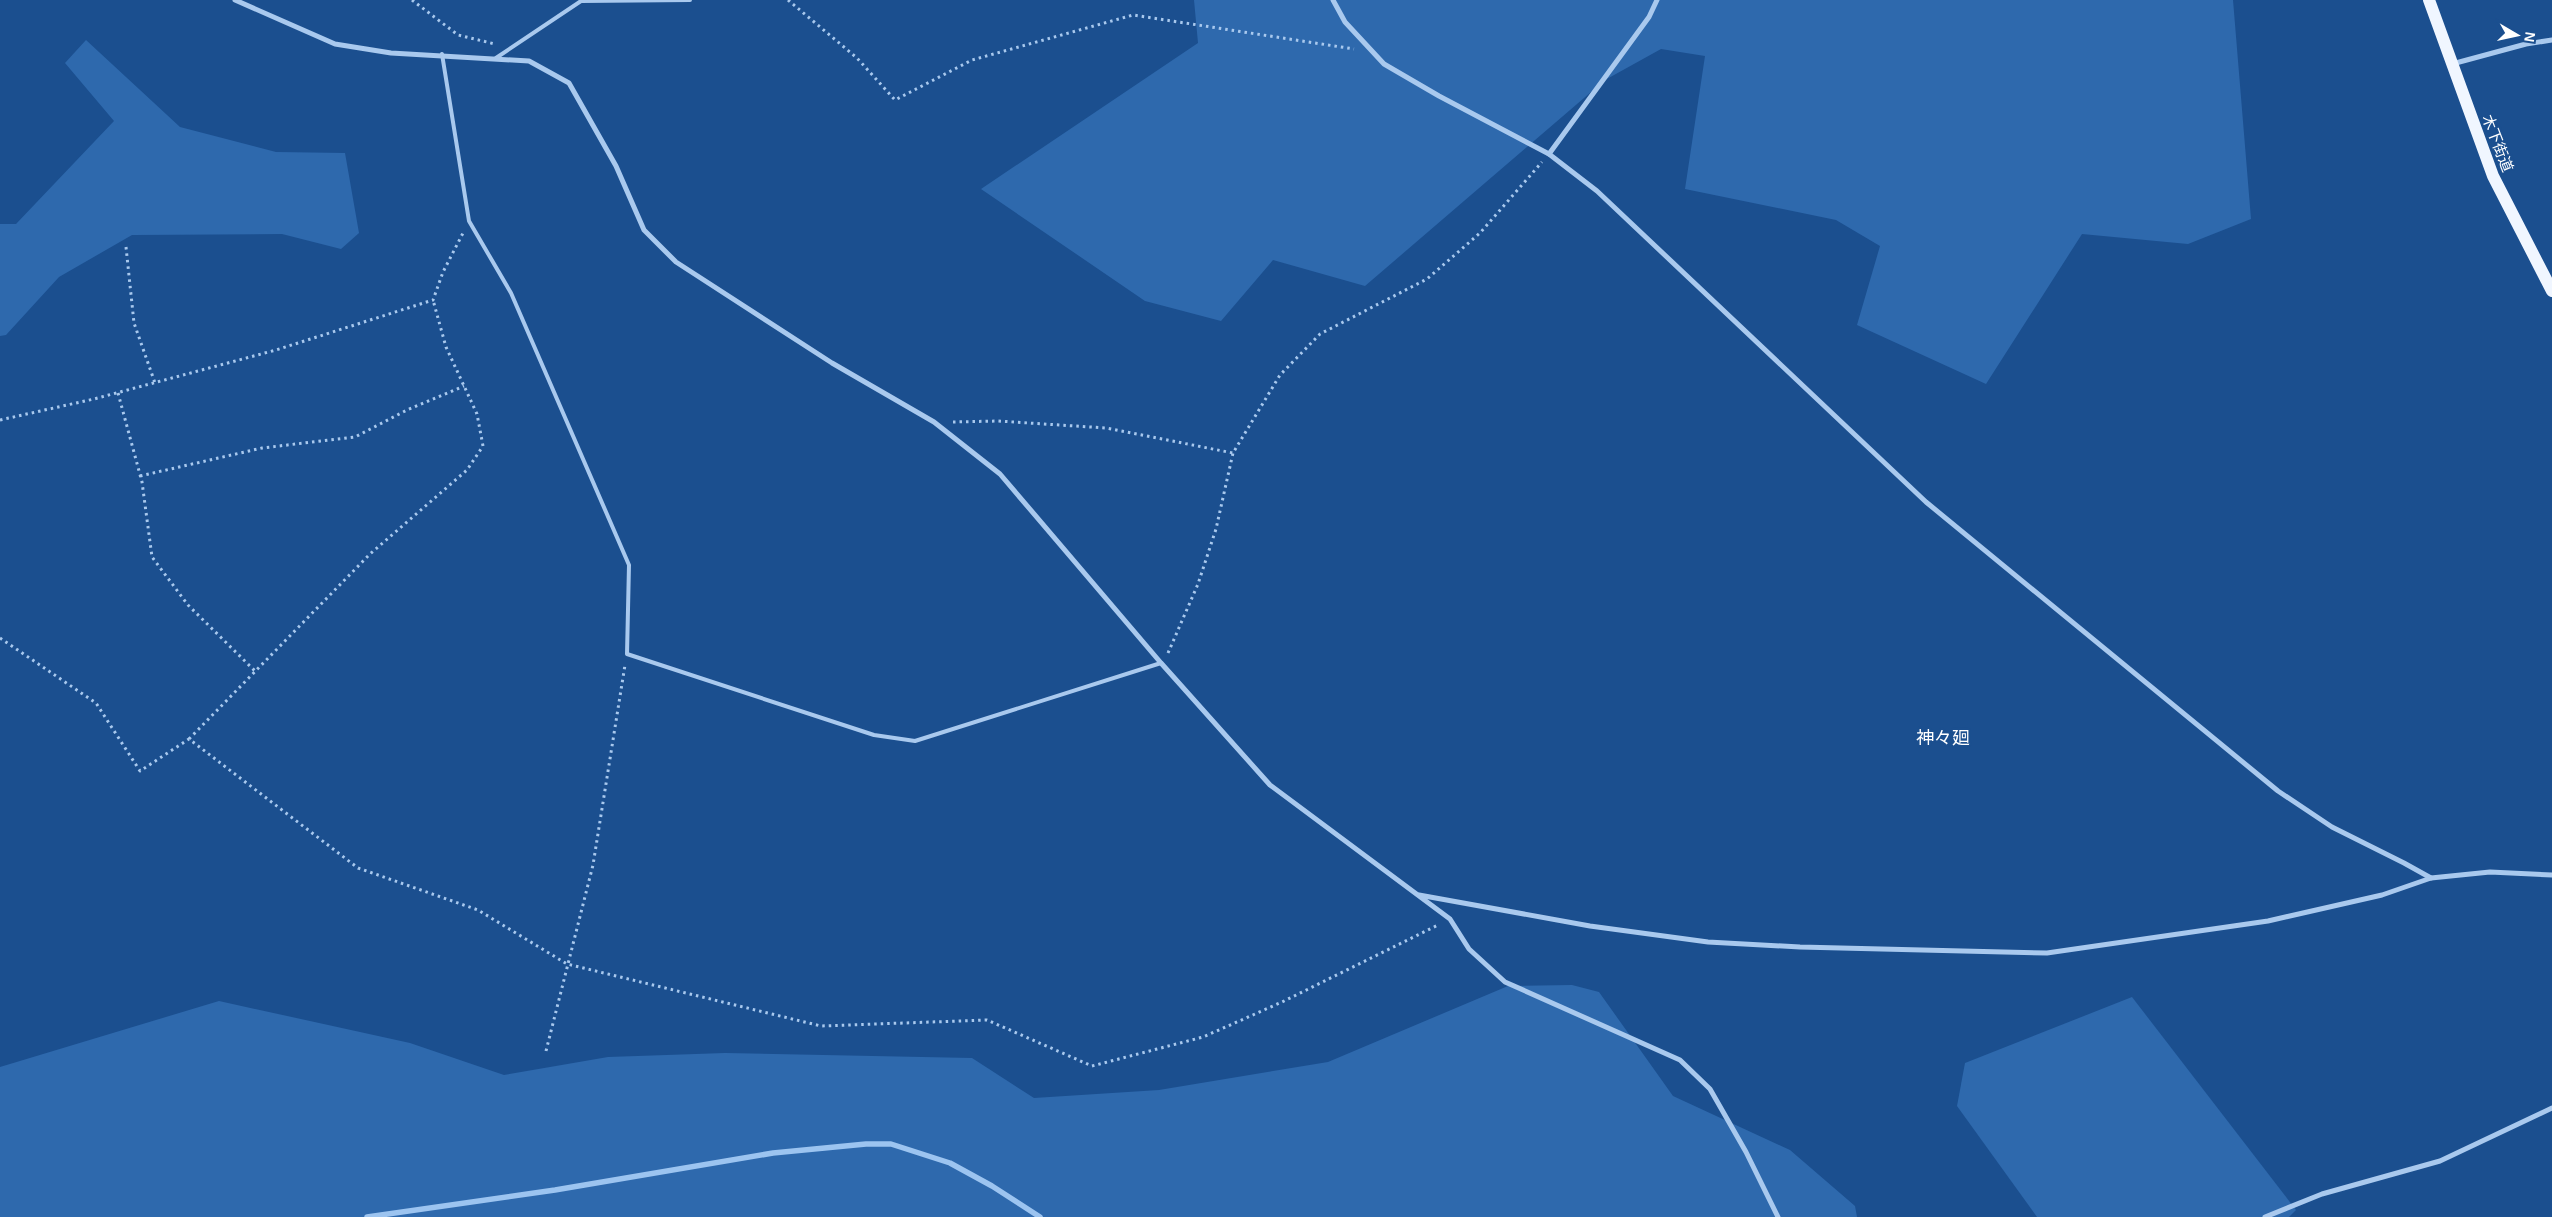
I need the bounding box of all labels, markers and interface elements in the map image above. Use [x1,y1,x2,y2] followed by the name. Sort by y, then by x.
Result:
[2492,10,2542,60] north arrow
[2521,31,2539,43] text: N
[2479,112,2517,174] street label: 木下街道
[1916,728,1970,748] district label: 神々廻

